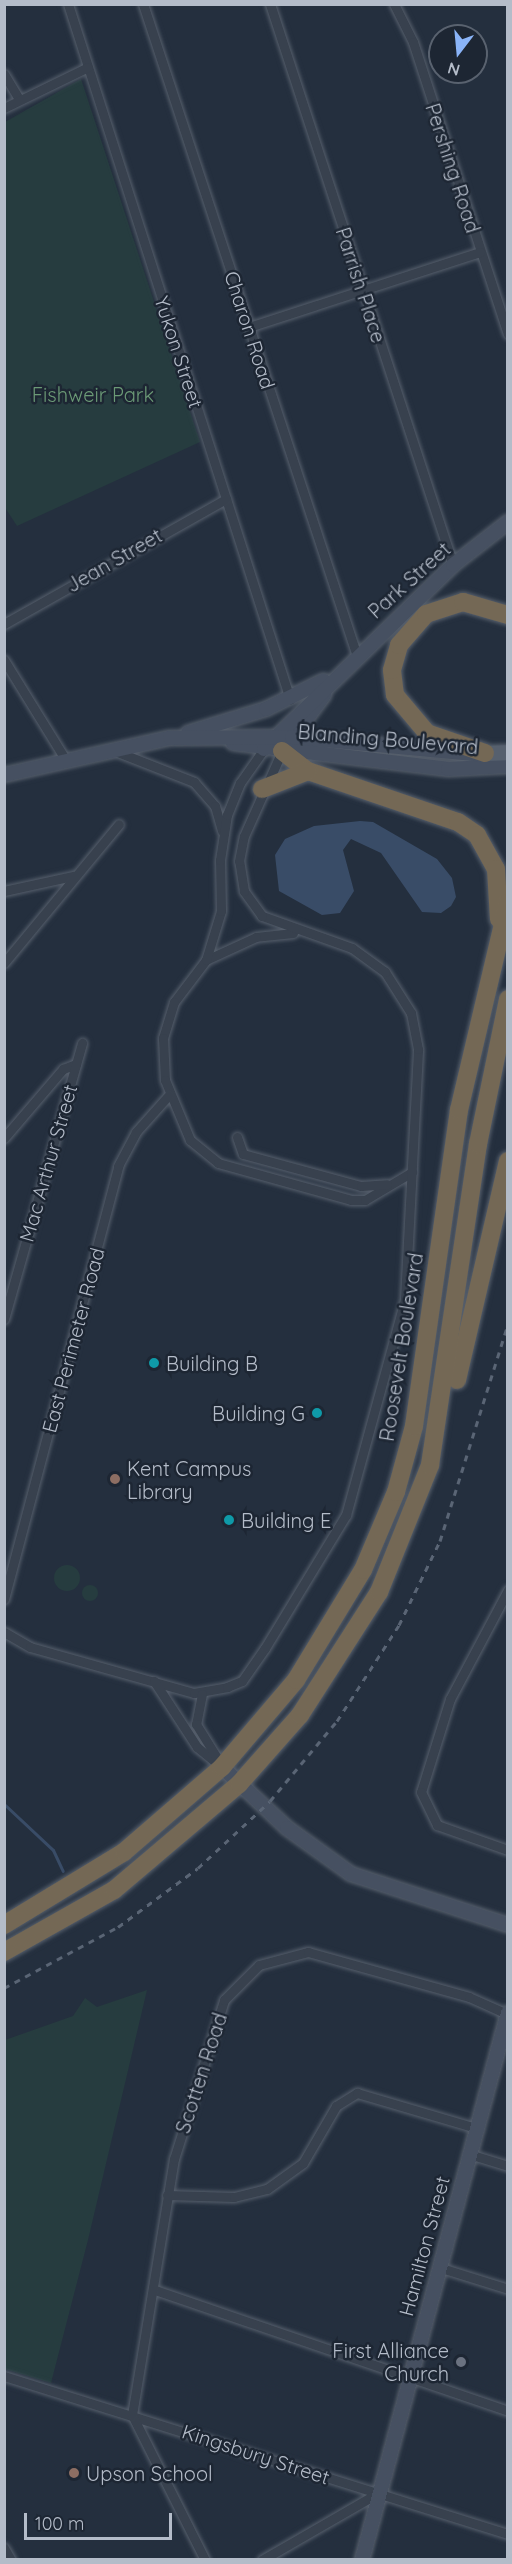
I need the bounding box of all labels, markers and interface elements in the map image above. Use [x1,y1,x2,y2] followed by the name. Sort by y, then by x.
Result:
[428,24,488,84] north arrow
[445,58,462,81] text: N
[421,100,485,236] street label: Pershing Road
[331,224,391,346] street label: Parrish Place
[220,268,280,392] street label: Charon Road
[150,293,208,411] street label: Yukon Street
[32,382,154,406] park label: Fishweir Park
[62,523,166,597] street label: Jean Street
[363,537,455,623] street label: Park Street
[297,719,479,759] street label: Blanding Boulevard
[14,1082,82,1244] street label: Mac Arthur Street
[37,1245,109,1435] street label: East Perimeter Road
[374,1251,428,1443] street label: Roosevelt Boulevard
[166,1351,258,1375] place label: Building B
[147,1356,161,1370] marker: Building B
[212,1401,305,1425] place label: Building G
[310,1406,324,1420] marker: Building G
[127,1456,251,1503] place label: Kent Campus Library
[108,1472,122,1486] marker: Kent Campus Library
[241,1508,331,1532] place label: Building E
[222,1513,236,1527] marker: Building E
[170,2010,232,2136] street label: Scotten Road
[394,2173,454,2319] street label: Hamilton Street
[332,2338,449,2385] place label: First Alliance Church
[454,2355,468,2369] marker: First Alliance Church
[179,2419,333,2489] street label: Kingsbury Street
[86,2461,213,2485] place label: Upson School
[67,2466,81,2480] marker: Upson School
[27,2501,176,2539] scale bar
[35,2512,84,2535] text: 100 m

